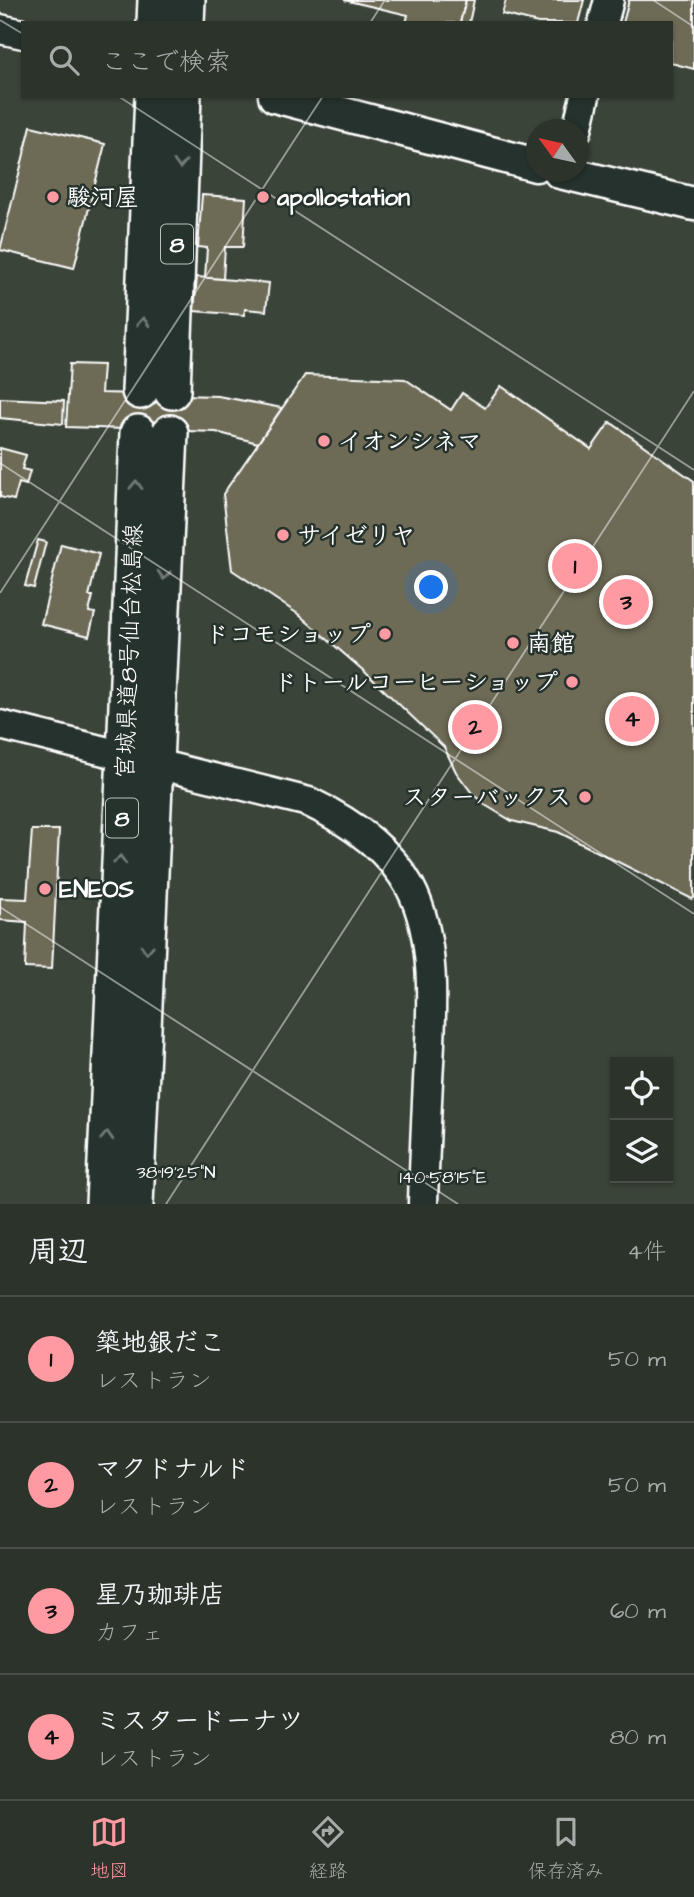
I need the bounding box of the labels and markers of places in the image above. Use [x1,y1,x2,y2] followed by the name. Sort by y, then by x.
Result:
[67,181,139,215] place label: 駿河屋
[276,181,410,215] place label: apollostation
[45,189,61,205] marker: 駿河屋
[255,189,271,205] marker: apollostation
[338,425,482,459] place label: イオンシネマ
[316,433,332,449] marker: イオンシネマ
[297,519,416,553] place label: サイゼリヤ
[275,527,291,543] marker: サイゼリヤ
[552,540,598,592] pin: 1
[603,576,649,628] pin: 3
[205,618,371,652] place label: ドコモショップ
[377,626,393,642] marker: ドコモショップ
[527,627,575,661] place label: 南館
[505,635,521,651] marker: 南館
[273,666,558,700] place label: ドトールコーヒーショップ
[564,674,580,690] marker: ドトールコーヒーショップ
[609,693,655,745] pin: 4
[452,701,498,753] pin: 2
[403,781,571,815] place label: スターバックス
[577,789,593,805] marker: スターバックス
[59,873,135,907] place label: ENEOS
[37,881,53,897] marker: ENEOS

